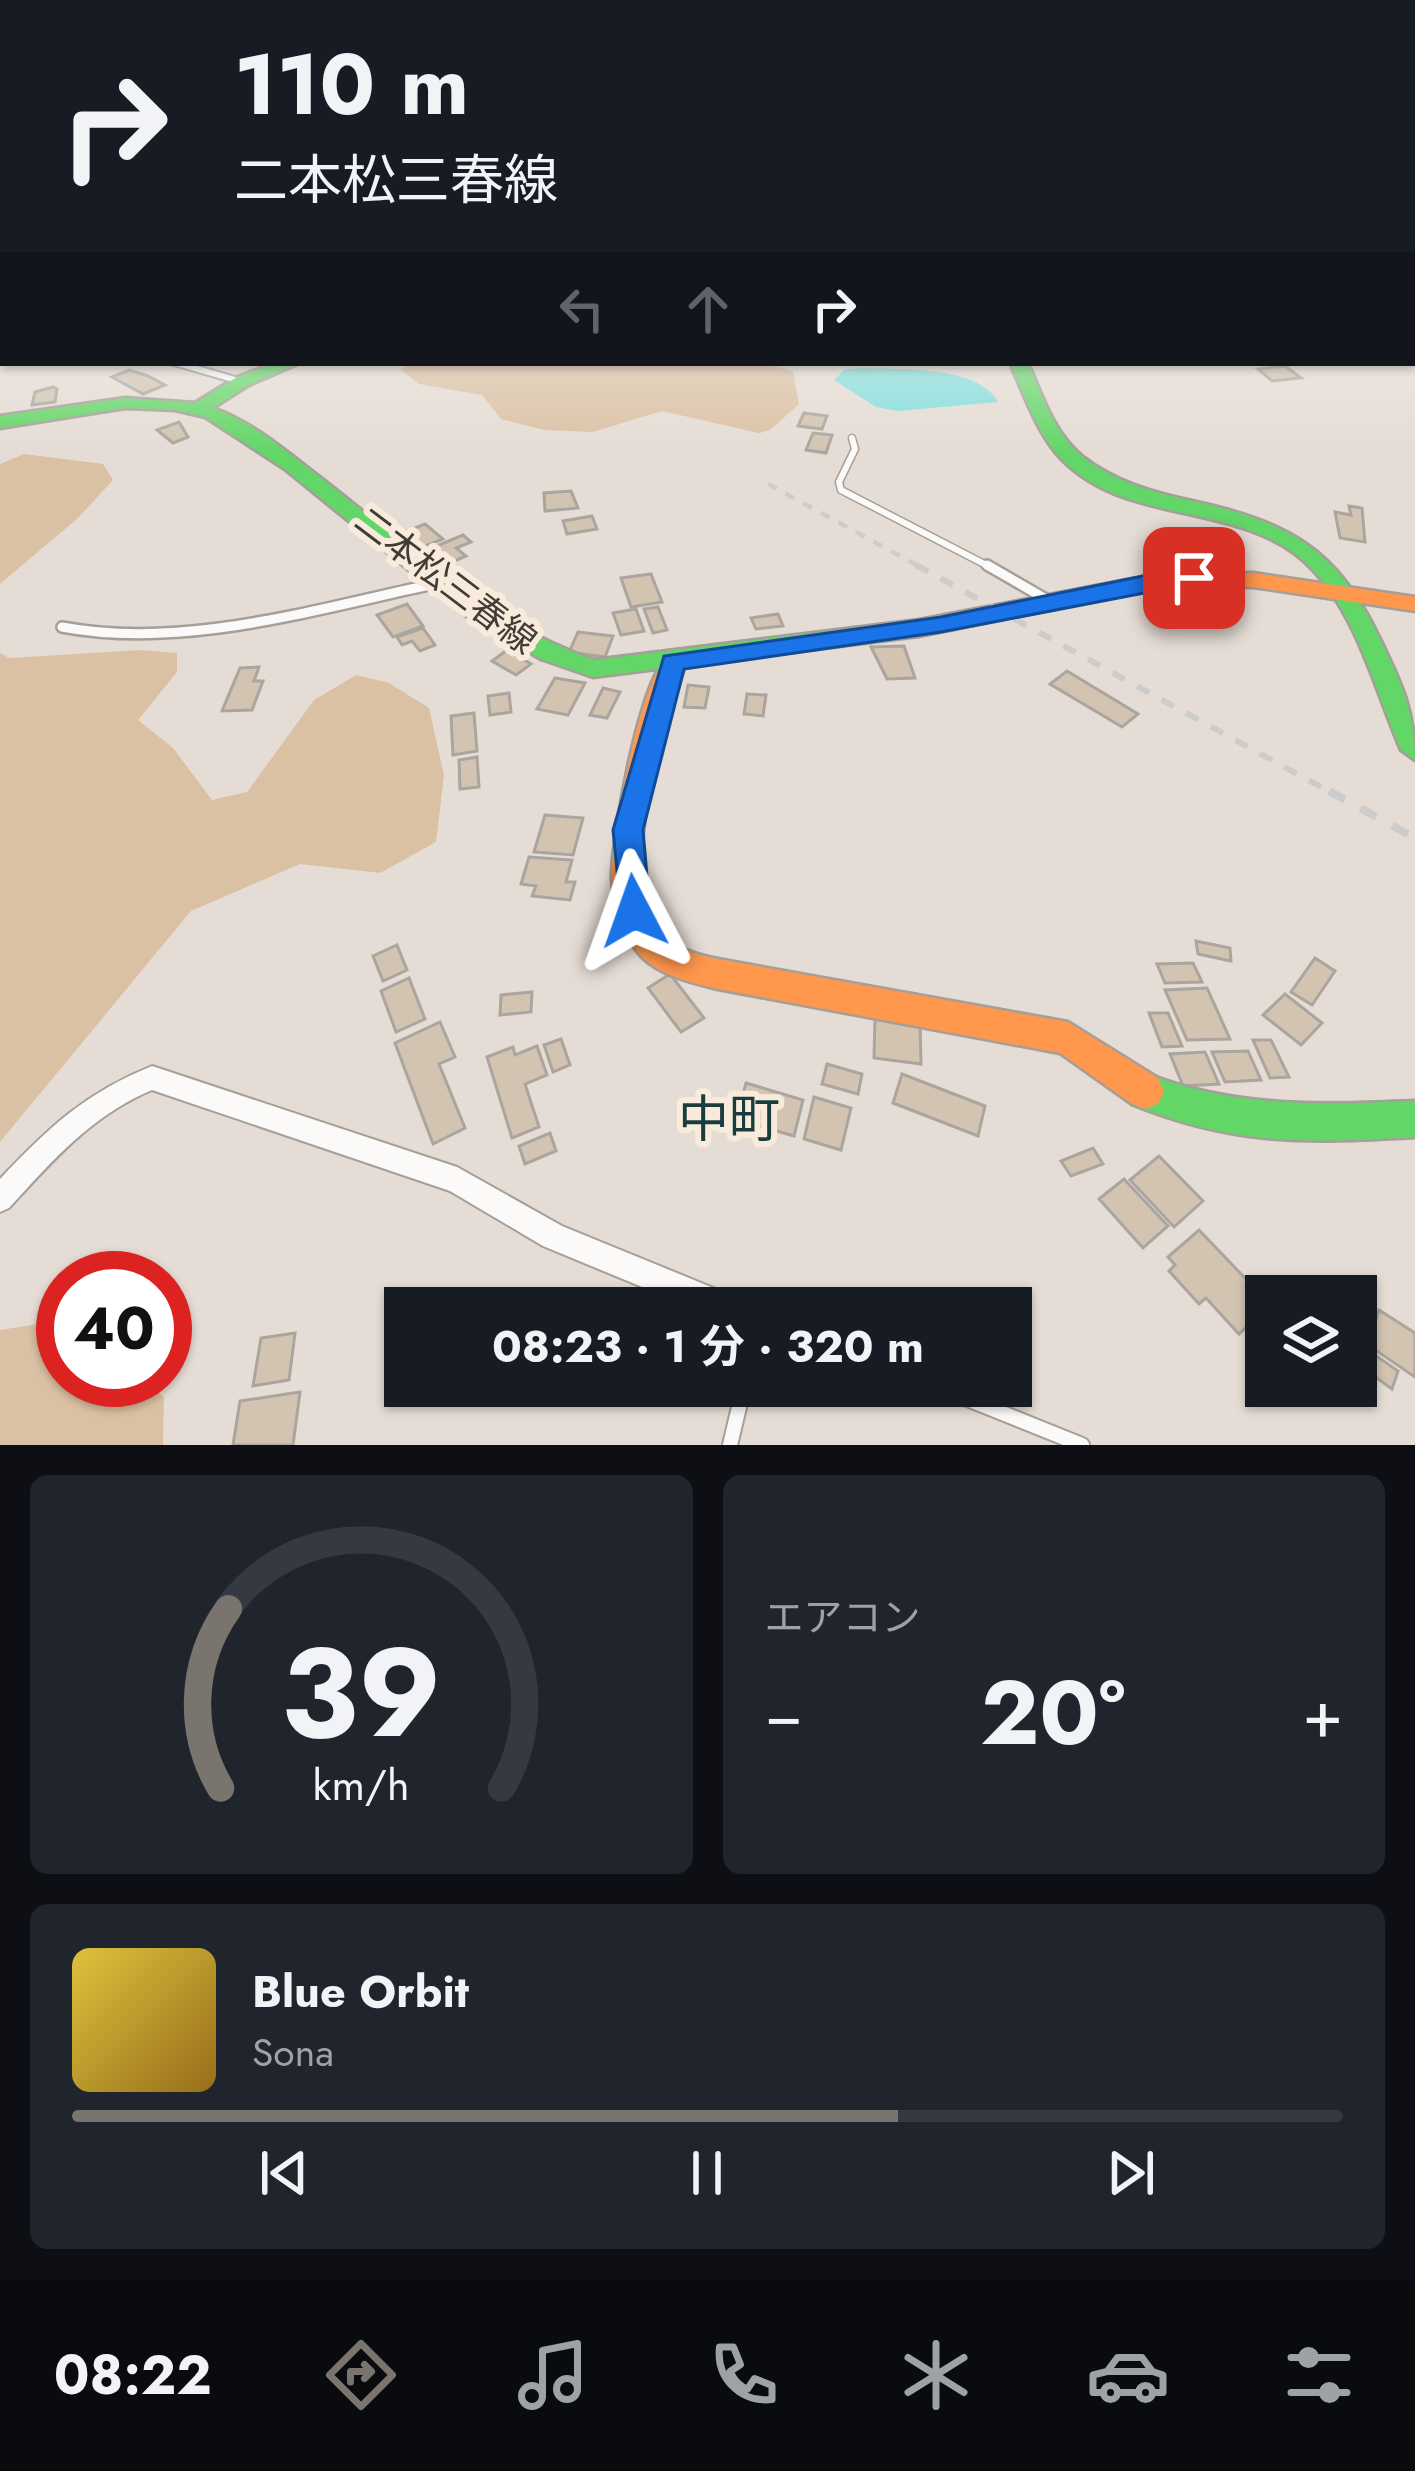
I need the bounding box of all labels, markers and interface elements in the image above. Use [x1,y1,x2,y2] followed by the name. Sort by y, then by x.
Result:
[234,24,469,146] text: 110 m
[36,48,192,204] icon: right
[234,141,558,219] text: 二本松三春線
[549,276,615,342] icon: left
[675,276,741,342] icon: ahead
[801,276,867,342] icon: right
[344,494,548,666] street label: 二本松三春線
[1143,527,1245,629] pin
[1161,545,1227,611] icon: arrive
[571,848,697,974] position arrow
[678,1082,780,1156] district label: 中町
[36,1251,192,1407] speed limit sign: 40
[1245,1275,1377,1407] map controls
[1245,1275,1377,1407] button: layers
[492,1314,924,1379] text: 08:23 · 1 分 · 320 m
[765,1589,921,1646] text: エアコン
[281,1603,442,1784] text: 39
[980,1648,1126,1778] text: 20°
[765,1666,803,1762] text: −
[1302,1666,1343,1762] text: +
[313,1753,410,1815] text: km/h
[252,1959,469,2024] text: Blue Orbit
[252,2024,334,2081] text: Sona
[251,2140,317,2206] icon: previous
[674,2140,740,2206] icon: pause
[1098,2140,1164,2206] icon: next
[319,2333,403,2417] icon: directions
[511,2333,595,2417] icon: music
[702,2333,786,2417] icon: phone
[894,2333,978,2417] icon: climate
[1086,2333,1170,2417] icon: car
[1277,2333,1361,2417] icon: filters
[54,2336,212,2414] text: 08:22

